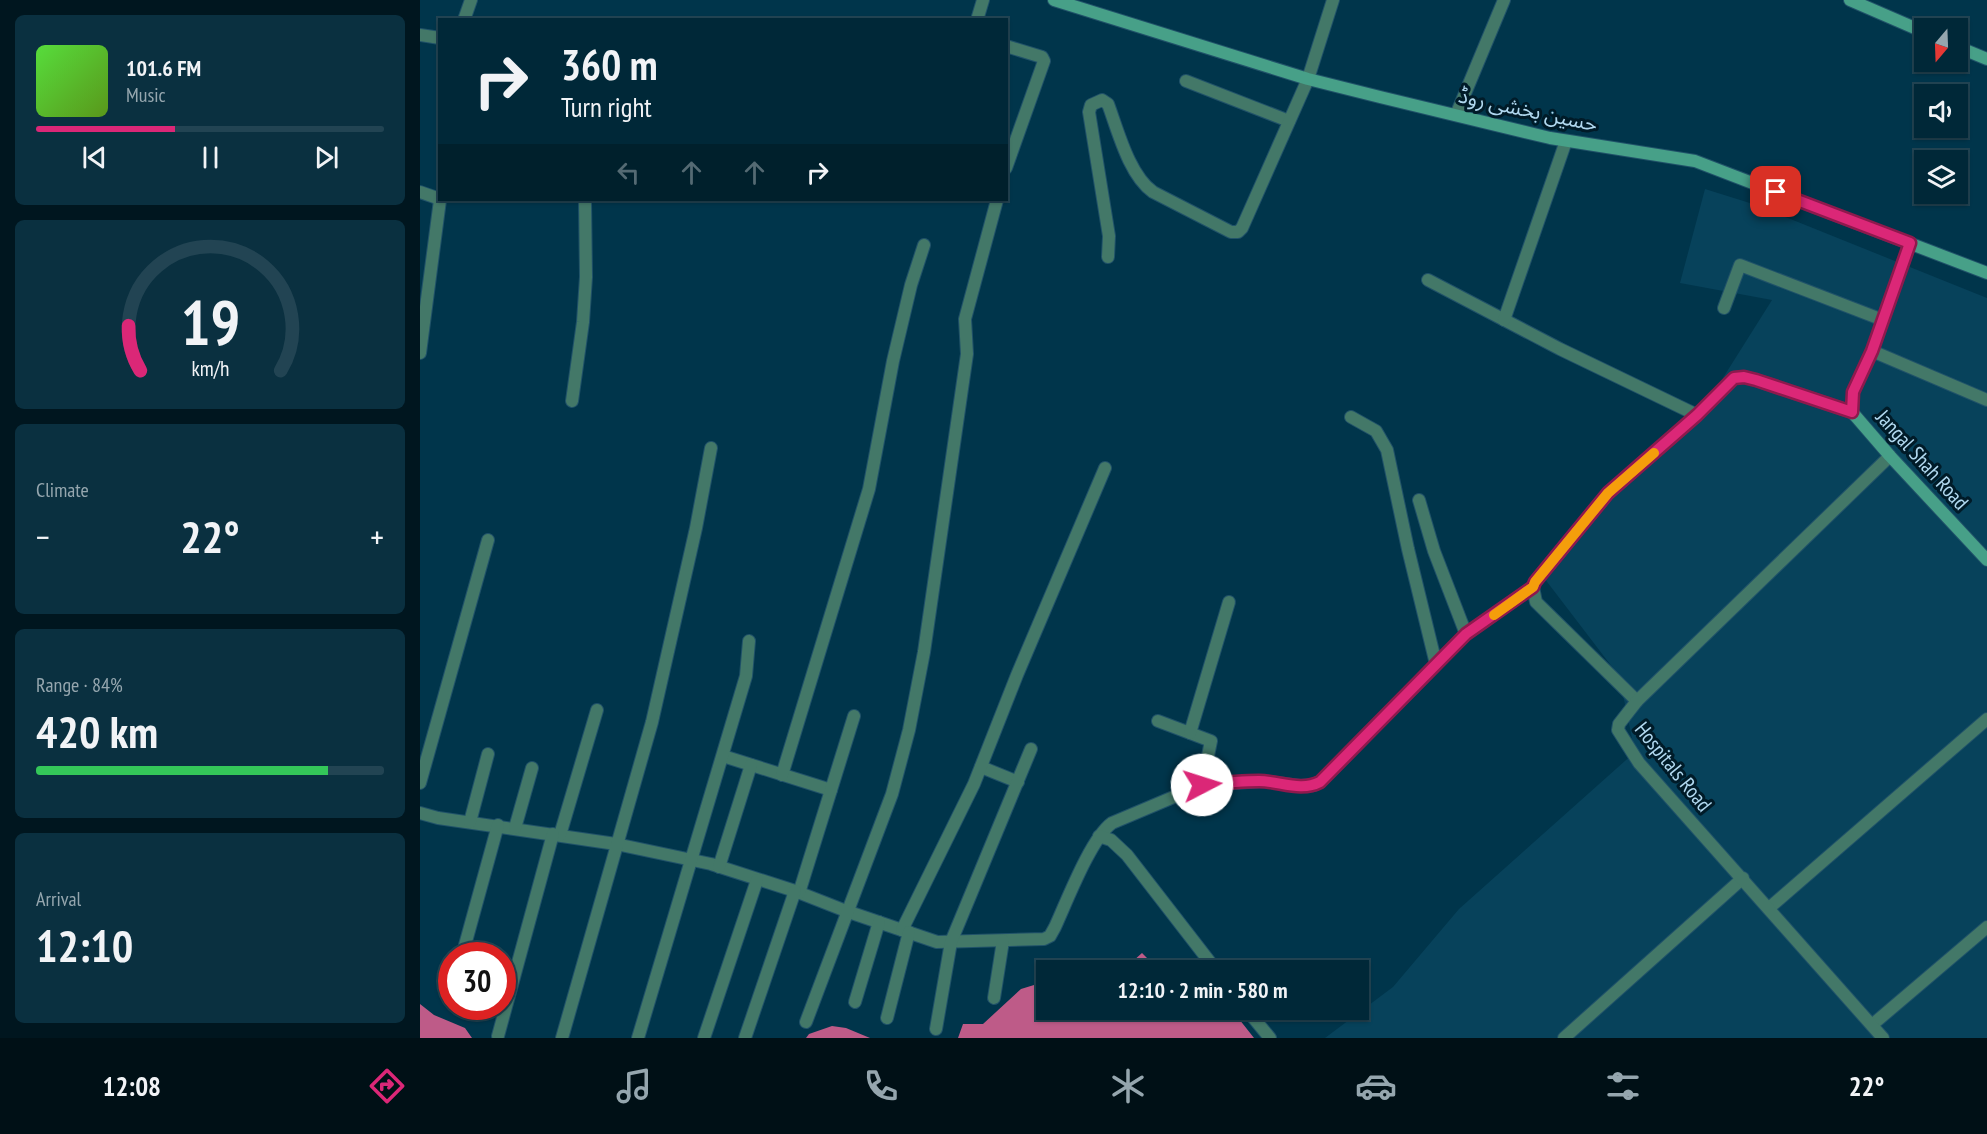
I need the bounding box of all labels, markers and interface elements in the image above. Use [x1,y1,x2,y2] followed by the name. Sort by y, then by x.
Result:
[1914,18,1968,72] north arrow
[1914,18,1968,204] map controls
[561,37,658,92] text: 360 m
[462,42,540,120] icon: right
[126,54,201,82] text: 101.6 FM
[126,82,166,108] text: Music
[1456,82,1600,137] street label: حسین بخشی روڈ
[1914,84,1968,138] button: sound
[561,90,652,124] text: Turn right
[78,141,111,174] icon: previous
[194,141,227,174] icon: pause
[310,141,343,174] icon: next
[1914,150,1968,204] button: layers
[612,156,645,189] icon: left
[675,156,708,189] icon: ahead
[738,156,771,189] icon: ahead
[801,156,834,189] icon: right
[1750,166,1801,217] pin
[1759,175,1792,208] icon: arrive
[180,282,240,363] text: 19
[191,355,229,383] text: km/h
[1870,403,1974,515] street label: Jangal Shah Road
[36,477,89,503] text: Climate
[180,507,240,565] text: 22°
[36,515,50,558] text: −
[370,515,384,558] text: +
[36,672,123,698] text: Range · 84%
[36,702,158,760] text: 420 km
[1629,716,1718,817] street label: Hospitals Road
[1170,753,1234,817] position arrow
[36,886,81,912] text: Arrival
[36,916,133,974] text: 12:10
[438,942,516,1020] speed limit sign: 30
[1117,976,1288,1004] text: 12:10 · 2 min · 580 m
[366,1065,408,1107] icon: directions
[613,1065,655,1107] icon: music
[860,1065,902,1107] icon: phone
[1107,1065,1149,1107] icon: climate
[1355,1065,1397,1107] icon: car
[1602,1065,1644,1107] icon: filters
[103,1069,161,1103] text: 12:08
[1849,1069,1884,1103] text: 22°

